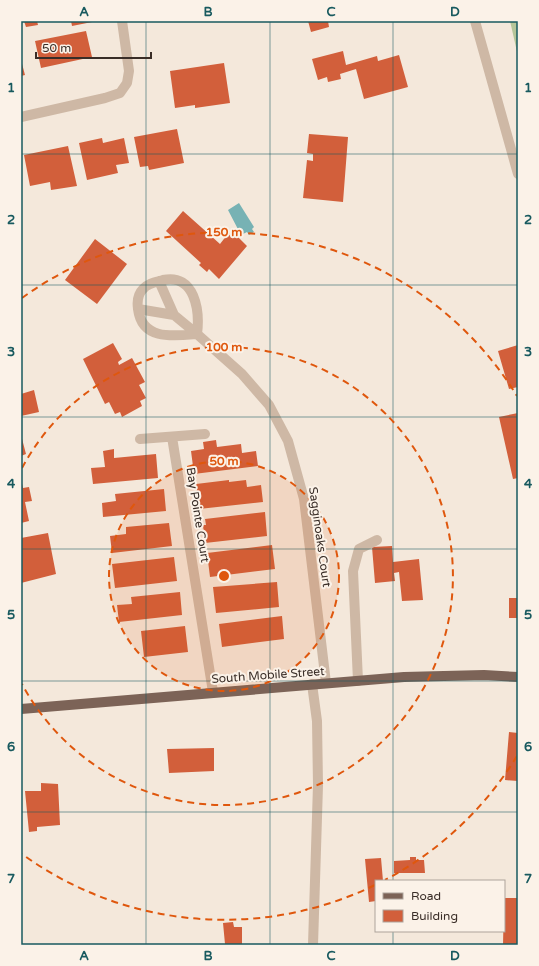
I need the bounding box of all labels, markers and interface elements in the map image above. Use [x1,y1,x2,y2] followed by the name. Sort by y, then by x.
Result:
[79,4,89,20] text: A
[203,4,213,20] text: B
[326,4,336,20] text: C
[450,4,460,20] text: D
[36,34,151,60] scale bar
[42,41,71,55] text: 50 m
[7,80,15,96] text: 1
[524,80,532,96] text: 1
[7,212,15,228] text: 2
[524,212,532,228] text: 2
[206,225,242,239] text: 150 m
[206,340,242,354] text: 100 m
[7,344,15,360] text: 3
[524,344,532,360] text: 3
[209,454,239,468] text: 50 m
[184,466,213,564] street label: Bay Pointe Court
[7,476,16,492] text: 4
[524,476,533,492] text: 4
[306,486,334,588] street label: Sagginoaks Court
[217,569,231,583] centre of rings
[7,607,15,623] text: 5
[524,607,532,623] text: 5
[211,664,325,686] street label: South Mobile Street
[7,739,15,755] text: 6
[524,739,532,755] text: 6
[7,871,15,887] text: 7
[524,871,532,887] text: 7
[375,880,505,932] legend
[411,889,441,903] text: Road
[411,909,458,923] text: Building
[79,948,89,964] text: A
[203,948,213,964] text: B
[326,948,336,964] text: C
[450,948,460,964] text: D

